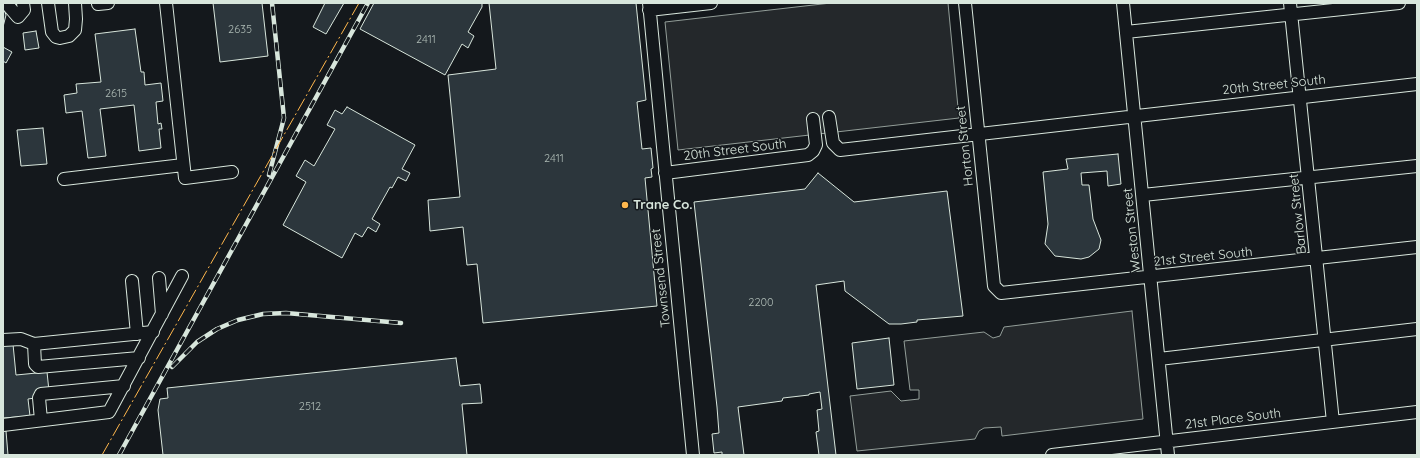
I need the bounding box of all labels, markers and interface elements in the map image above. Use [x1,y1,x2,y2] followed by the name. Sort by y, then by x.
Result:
[228,23,252,37] house number: 2635
[416,33,436,47] house number: 2411
[1222,72,1326,98] street label: 20th Street South
[105,87,127,101] house number: 2615
[953,105,977,187] street label: Horton Street
[683,136,787,164] street label: 20th Street South
[544,152,564,166] house number: 2411
[1286,173,1310,255] street label: Barlow Street
[1120,187,1144,273] street label: Weston Street
[633,197,693,213] place label: Trane Co.
[620,200,630,210] marker: Trane Co.
[648,228,674,328] street label: Townsend Street
[1153,244,1253,270] street label: 21st Street South
[748,296,774,310] house number: 2200
[299,400,321,414] house number: 2512
[1184,405,1282,433] street label: 21st Place South

